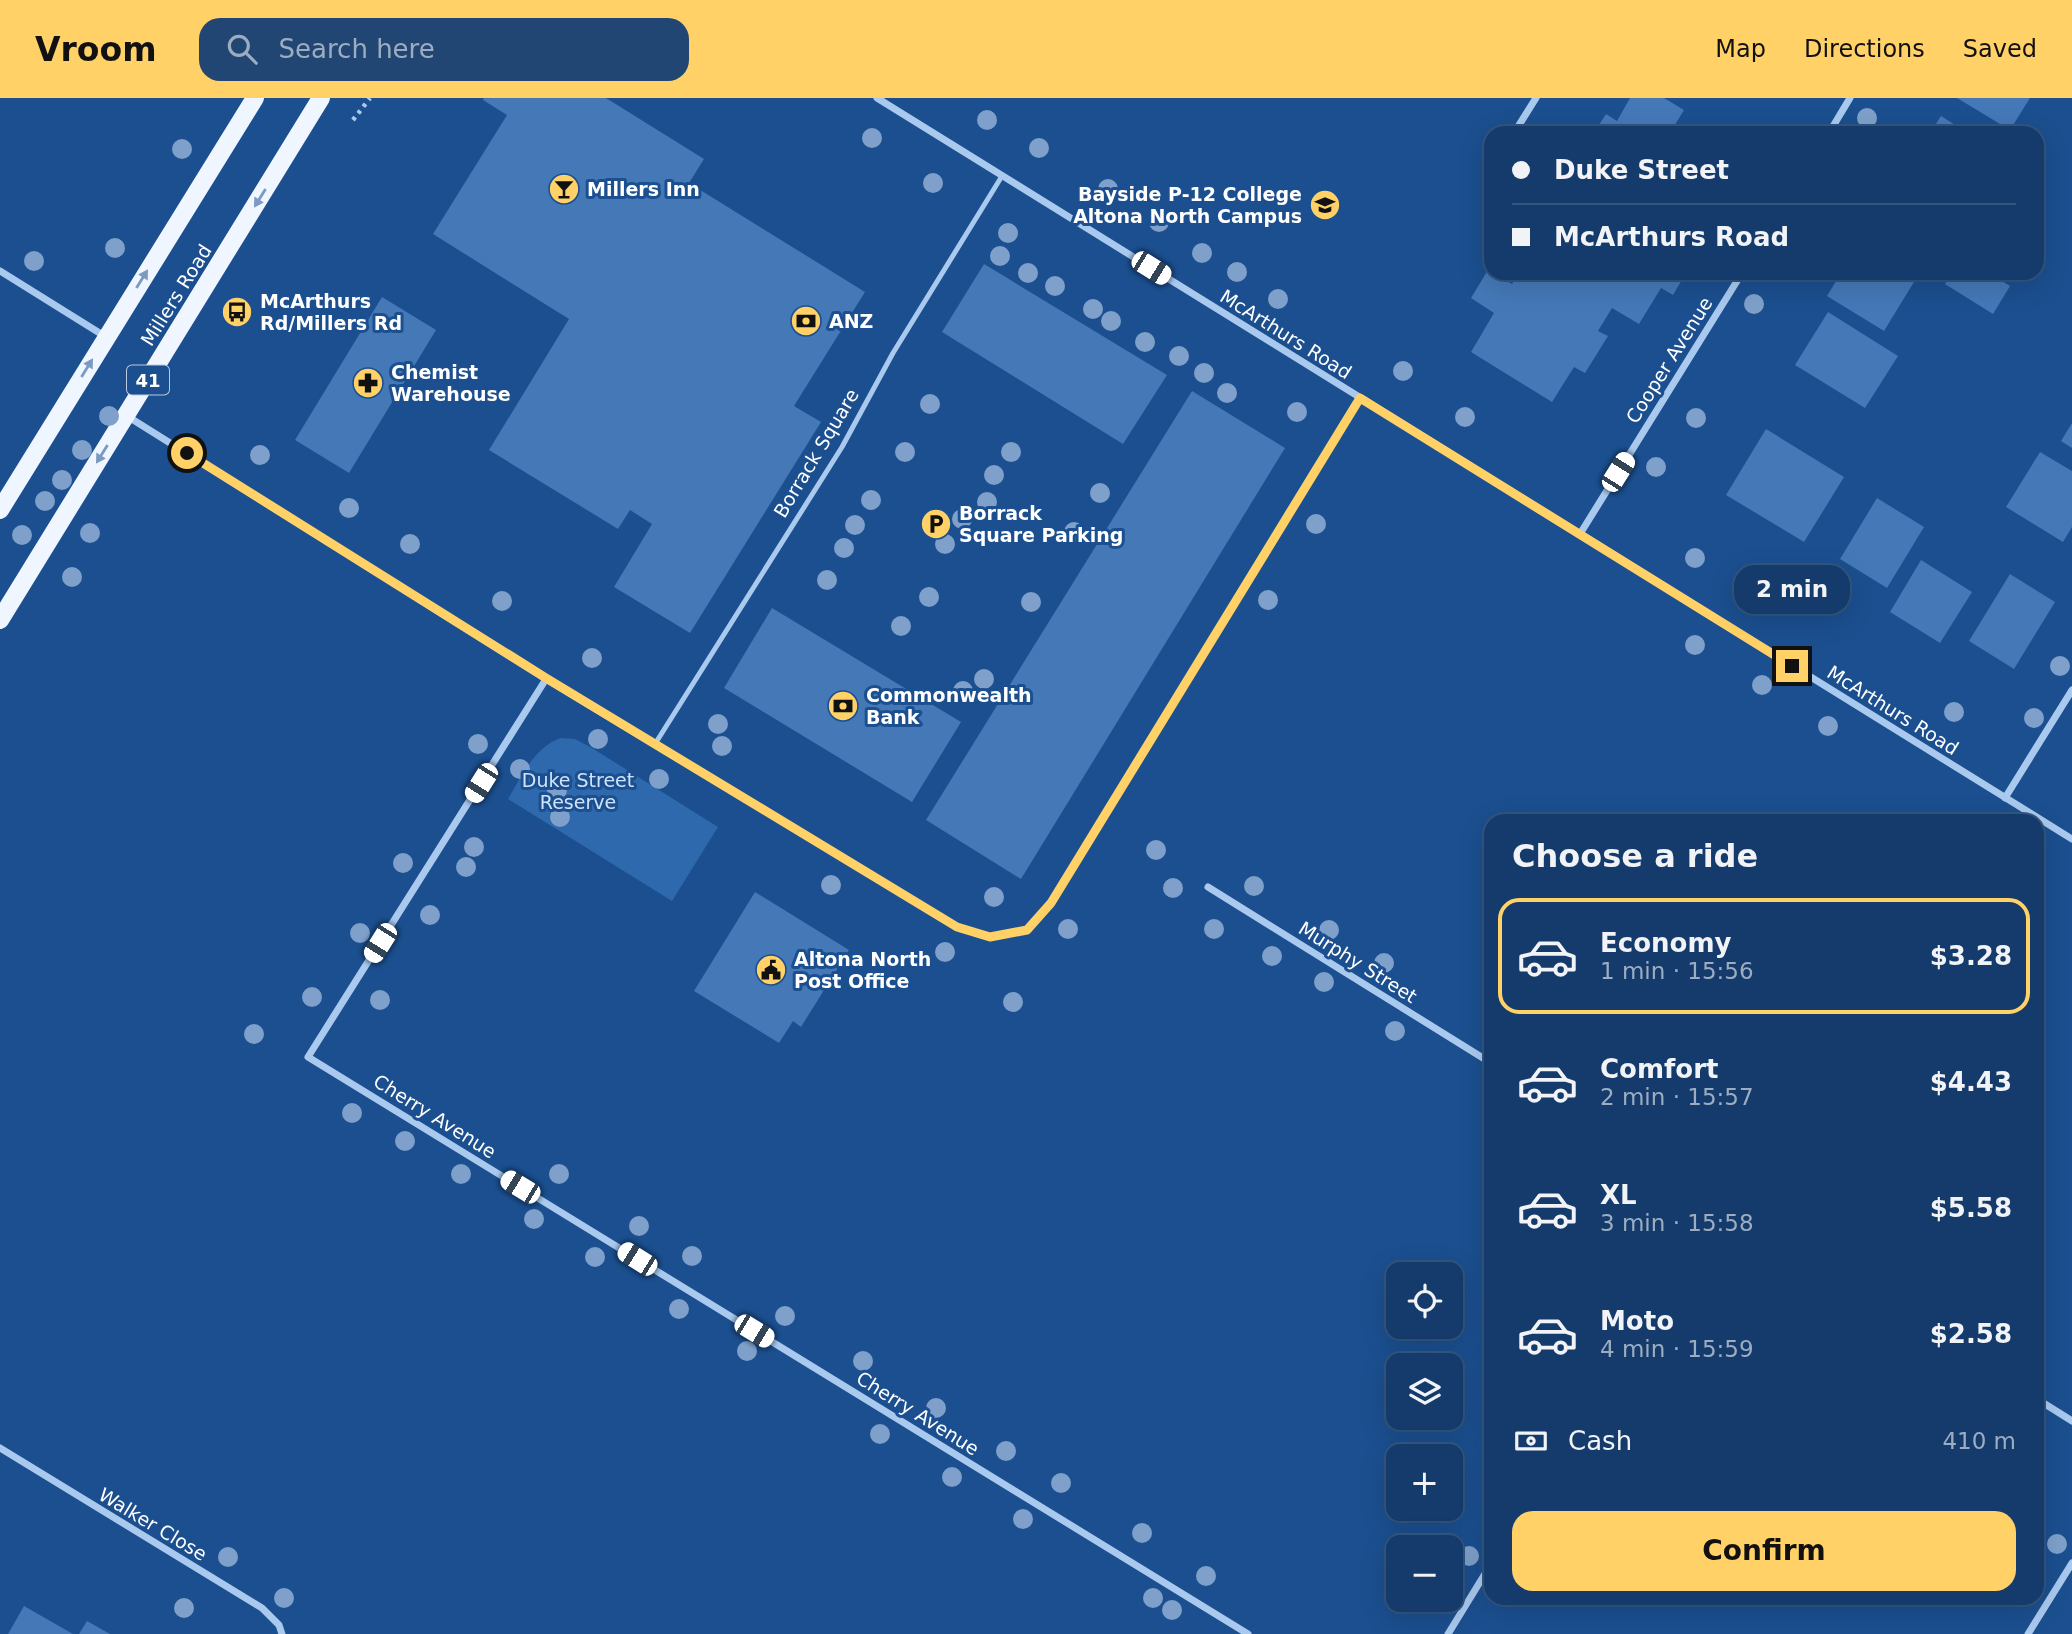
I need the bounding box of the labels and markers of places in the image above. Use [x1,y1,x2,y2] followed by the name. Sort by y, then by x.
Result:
[547,172,581,206] bar icon: Millers Inn
[587,178,700,200] place label: Millers Inn
[1073,183,1302,227] place label: Bayside P-12 College Altona North Campus
[1308,188,1342,222] school or university icon: Bayside P-12 College Altona North Campus
[260,290,402,334] place label: McArthurs Rd/Millers Rd
[220,295,254,329] bus stop icon: McArthurs Rd/Millers Rd
[789,304,823,338] bank icon: ANZ
[829,310,873,332] place label: ANZ
[391,361,511,405] place label: Chemist Warehouse
[351,366,385,400] pharmacy icon: Chemist Warehouse
[959,502,1123,546] place label: Borrack Square Parking
[919,507,953,541] parking icon: Borrack Square Parking
[866,684,1032,728] place label: Commonwealth Bank
[826,689,860,723] bank icon: Commonwealth Bank
[794,948,931,992] place label: Altona North Post Office
[754,953,788,987] public building icon: Altona North Post Office

